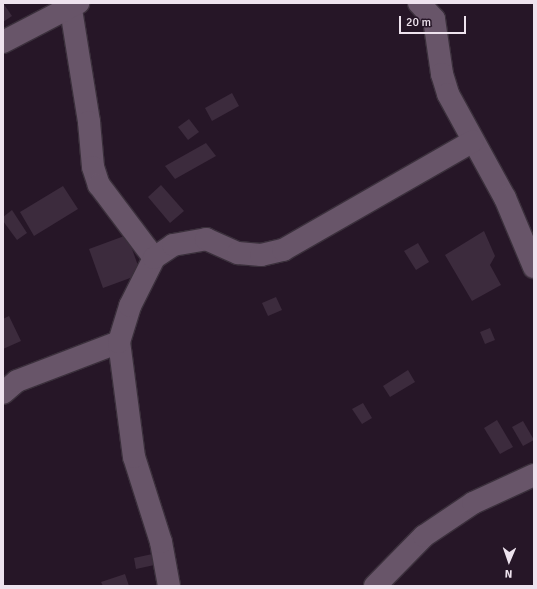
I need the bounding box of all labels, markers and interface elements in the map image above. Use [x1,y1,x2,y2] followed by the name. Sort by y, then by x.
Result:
[401,8,468,34] scale bar
[406,15,431,30] text: 20 m
[489,541,529,581] north arrow
[505,567,513,580] text: N

